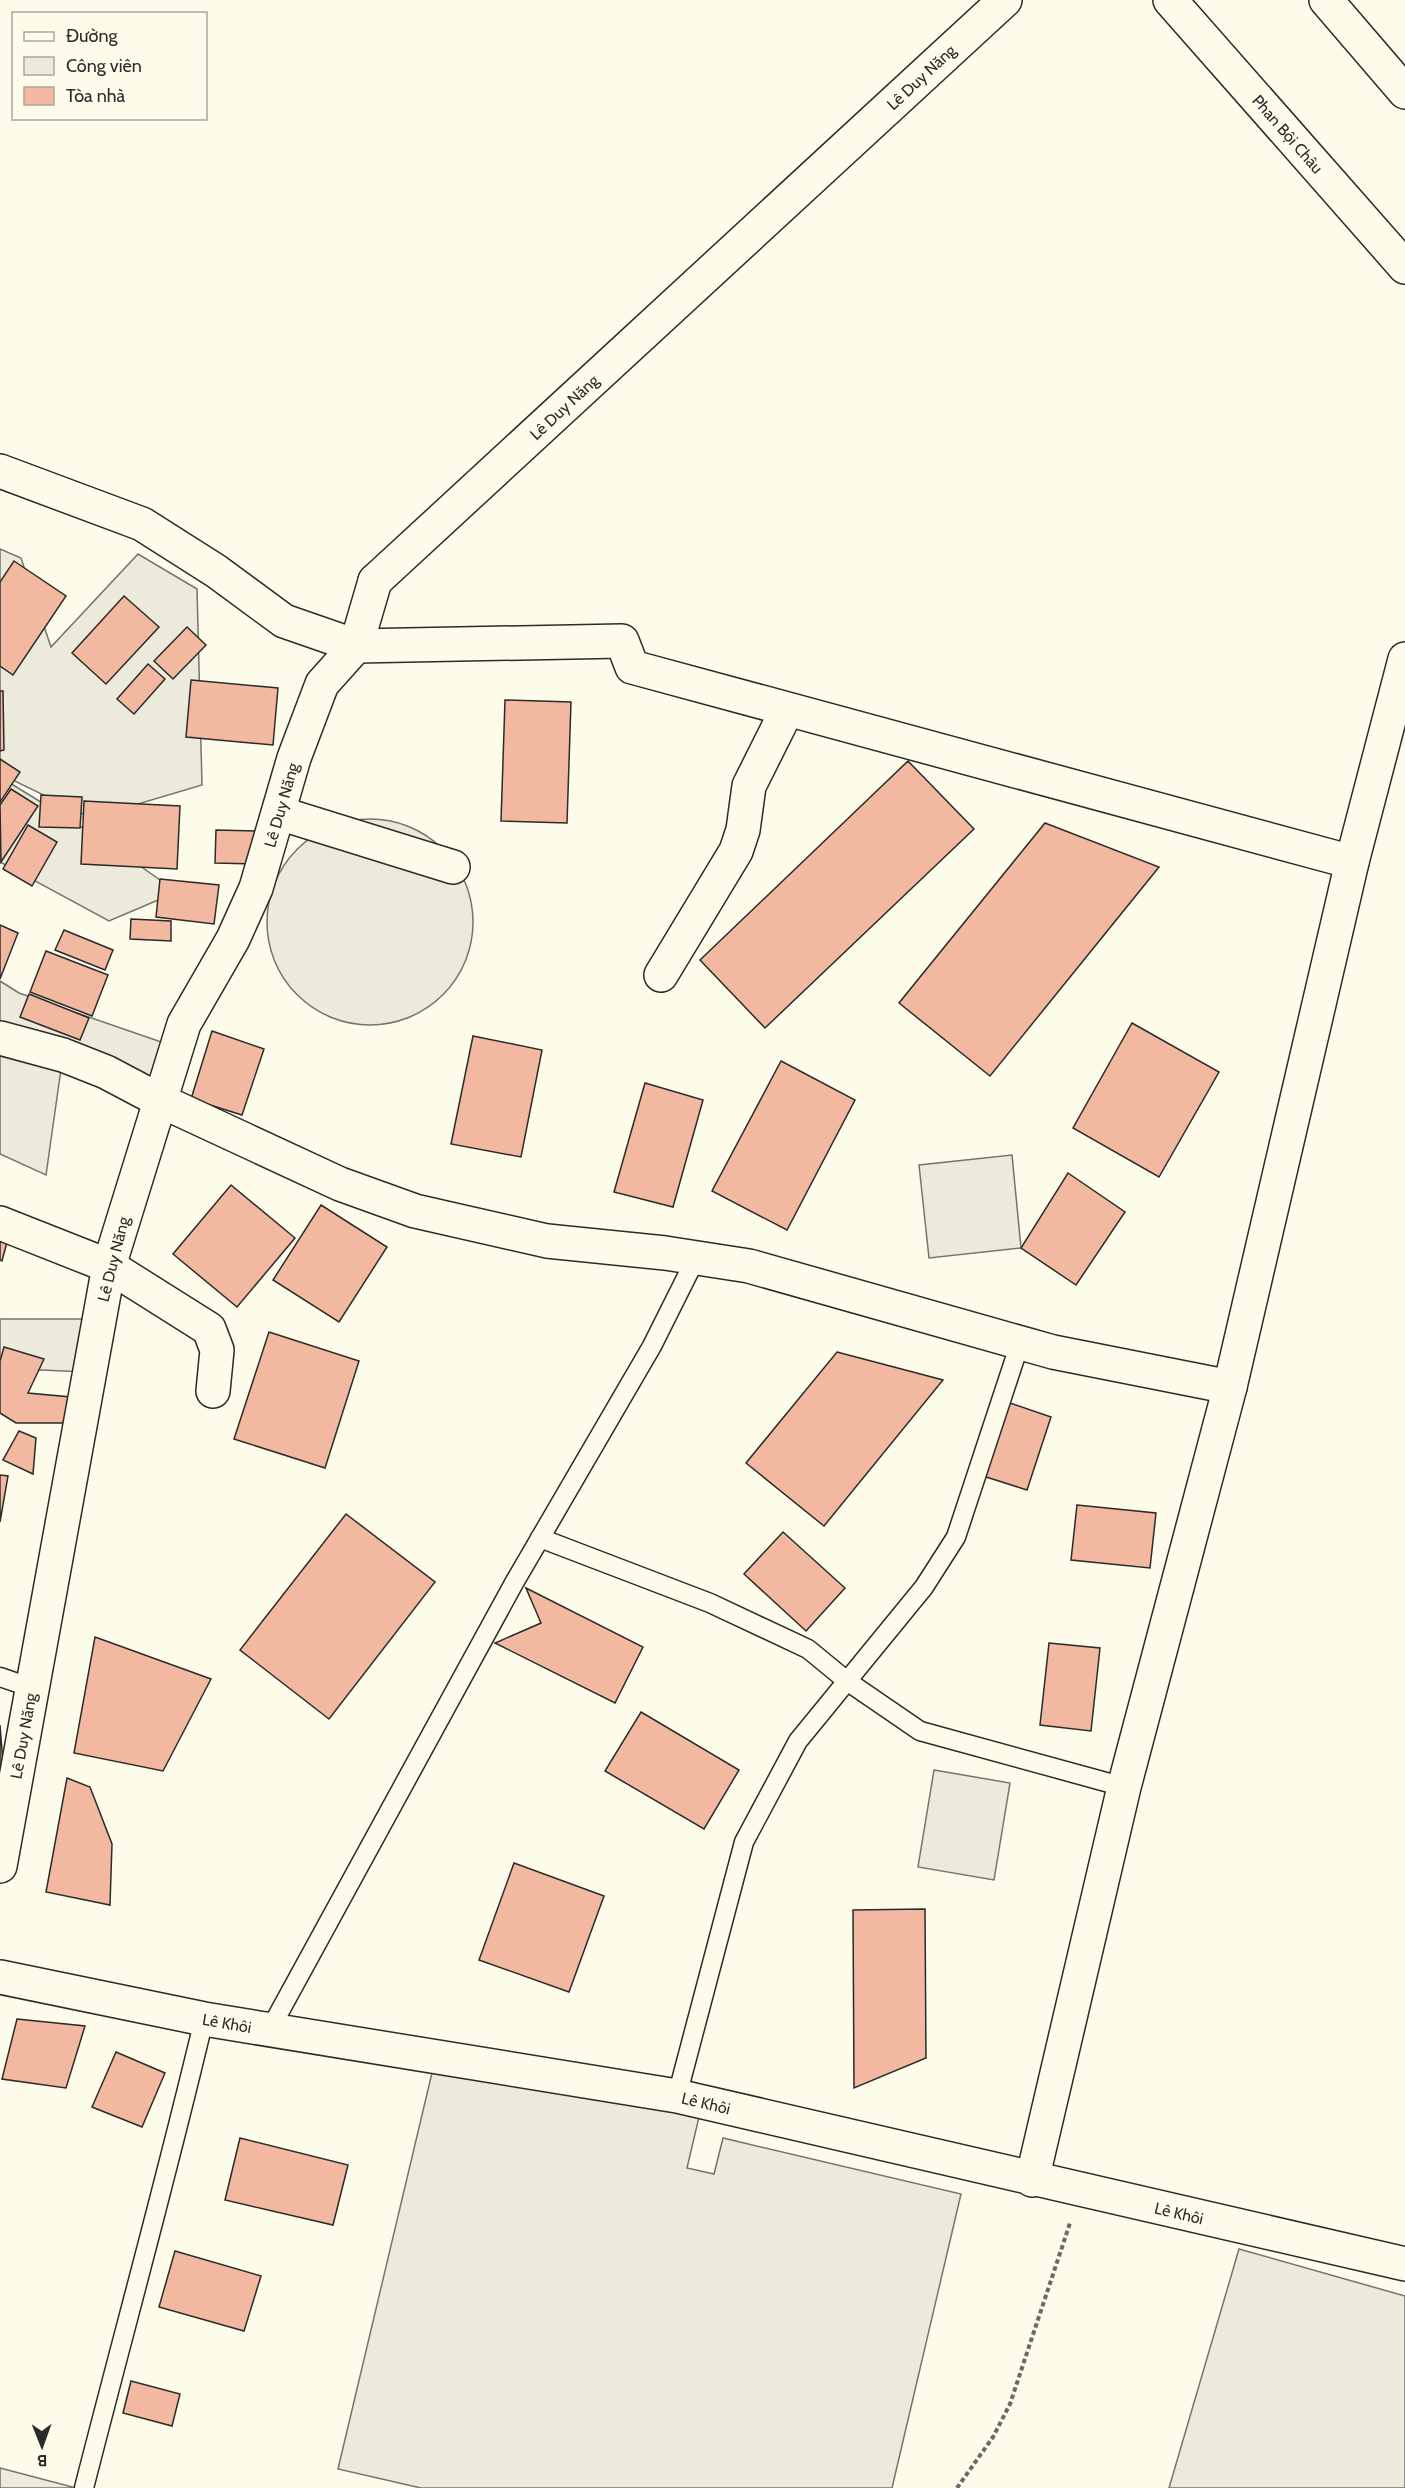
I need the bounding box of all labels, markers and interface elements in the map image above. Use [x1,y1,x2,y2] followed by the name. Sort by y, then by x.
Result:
[12,12,207,120] legend
[66,25,119,47] text: Đường
[883,40,960,114] street label: Lê Duy Năng
[66,55,142,77] text: Công viên
[66,85,126,107] text: Tòa nhà
[1248,91,1327,178] street label: Phan Bội Châu
[526,370,603,444] street label: Lê Duy Năng
[260,760,303,850] street label: Lê Duy Năng
[94,1214,133,1304] street label: Lê Duy Năng
[7,1691,41,1781] street label: Lê Duy Năng
[201,2010,253,2037] street label: Lê Khôi
[680,2089,732,2118] street label: Lê Khôi
[1153,2199,1205,2228] street label: Lê Khôi
[12,2416,72,2476] north arrow
[37,2451,47,2470] text: B

